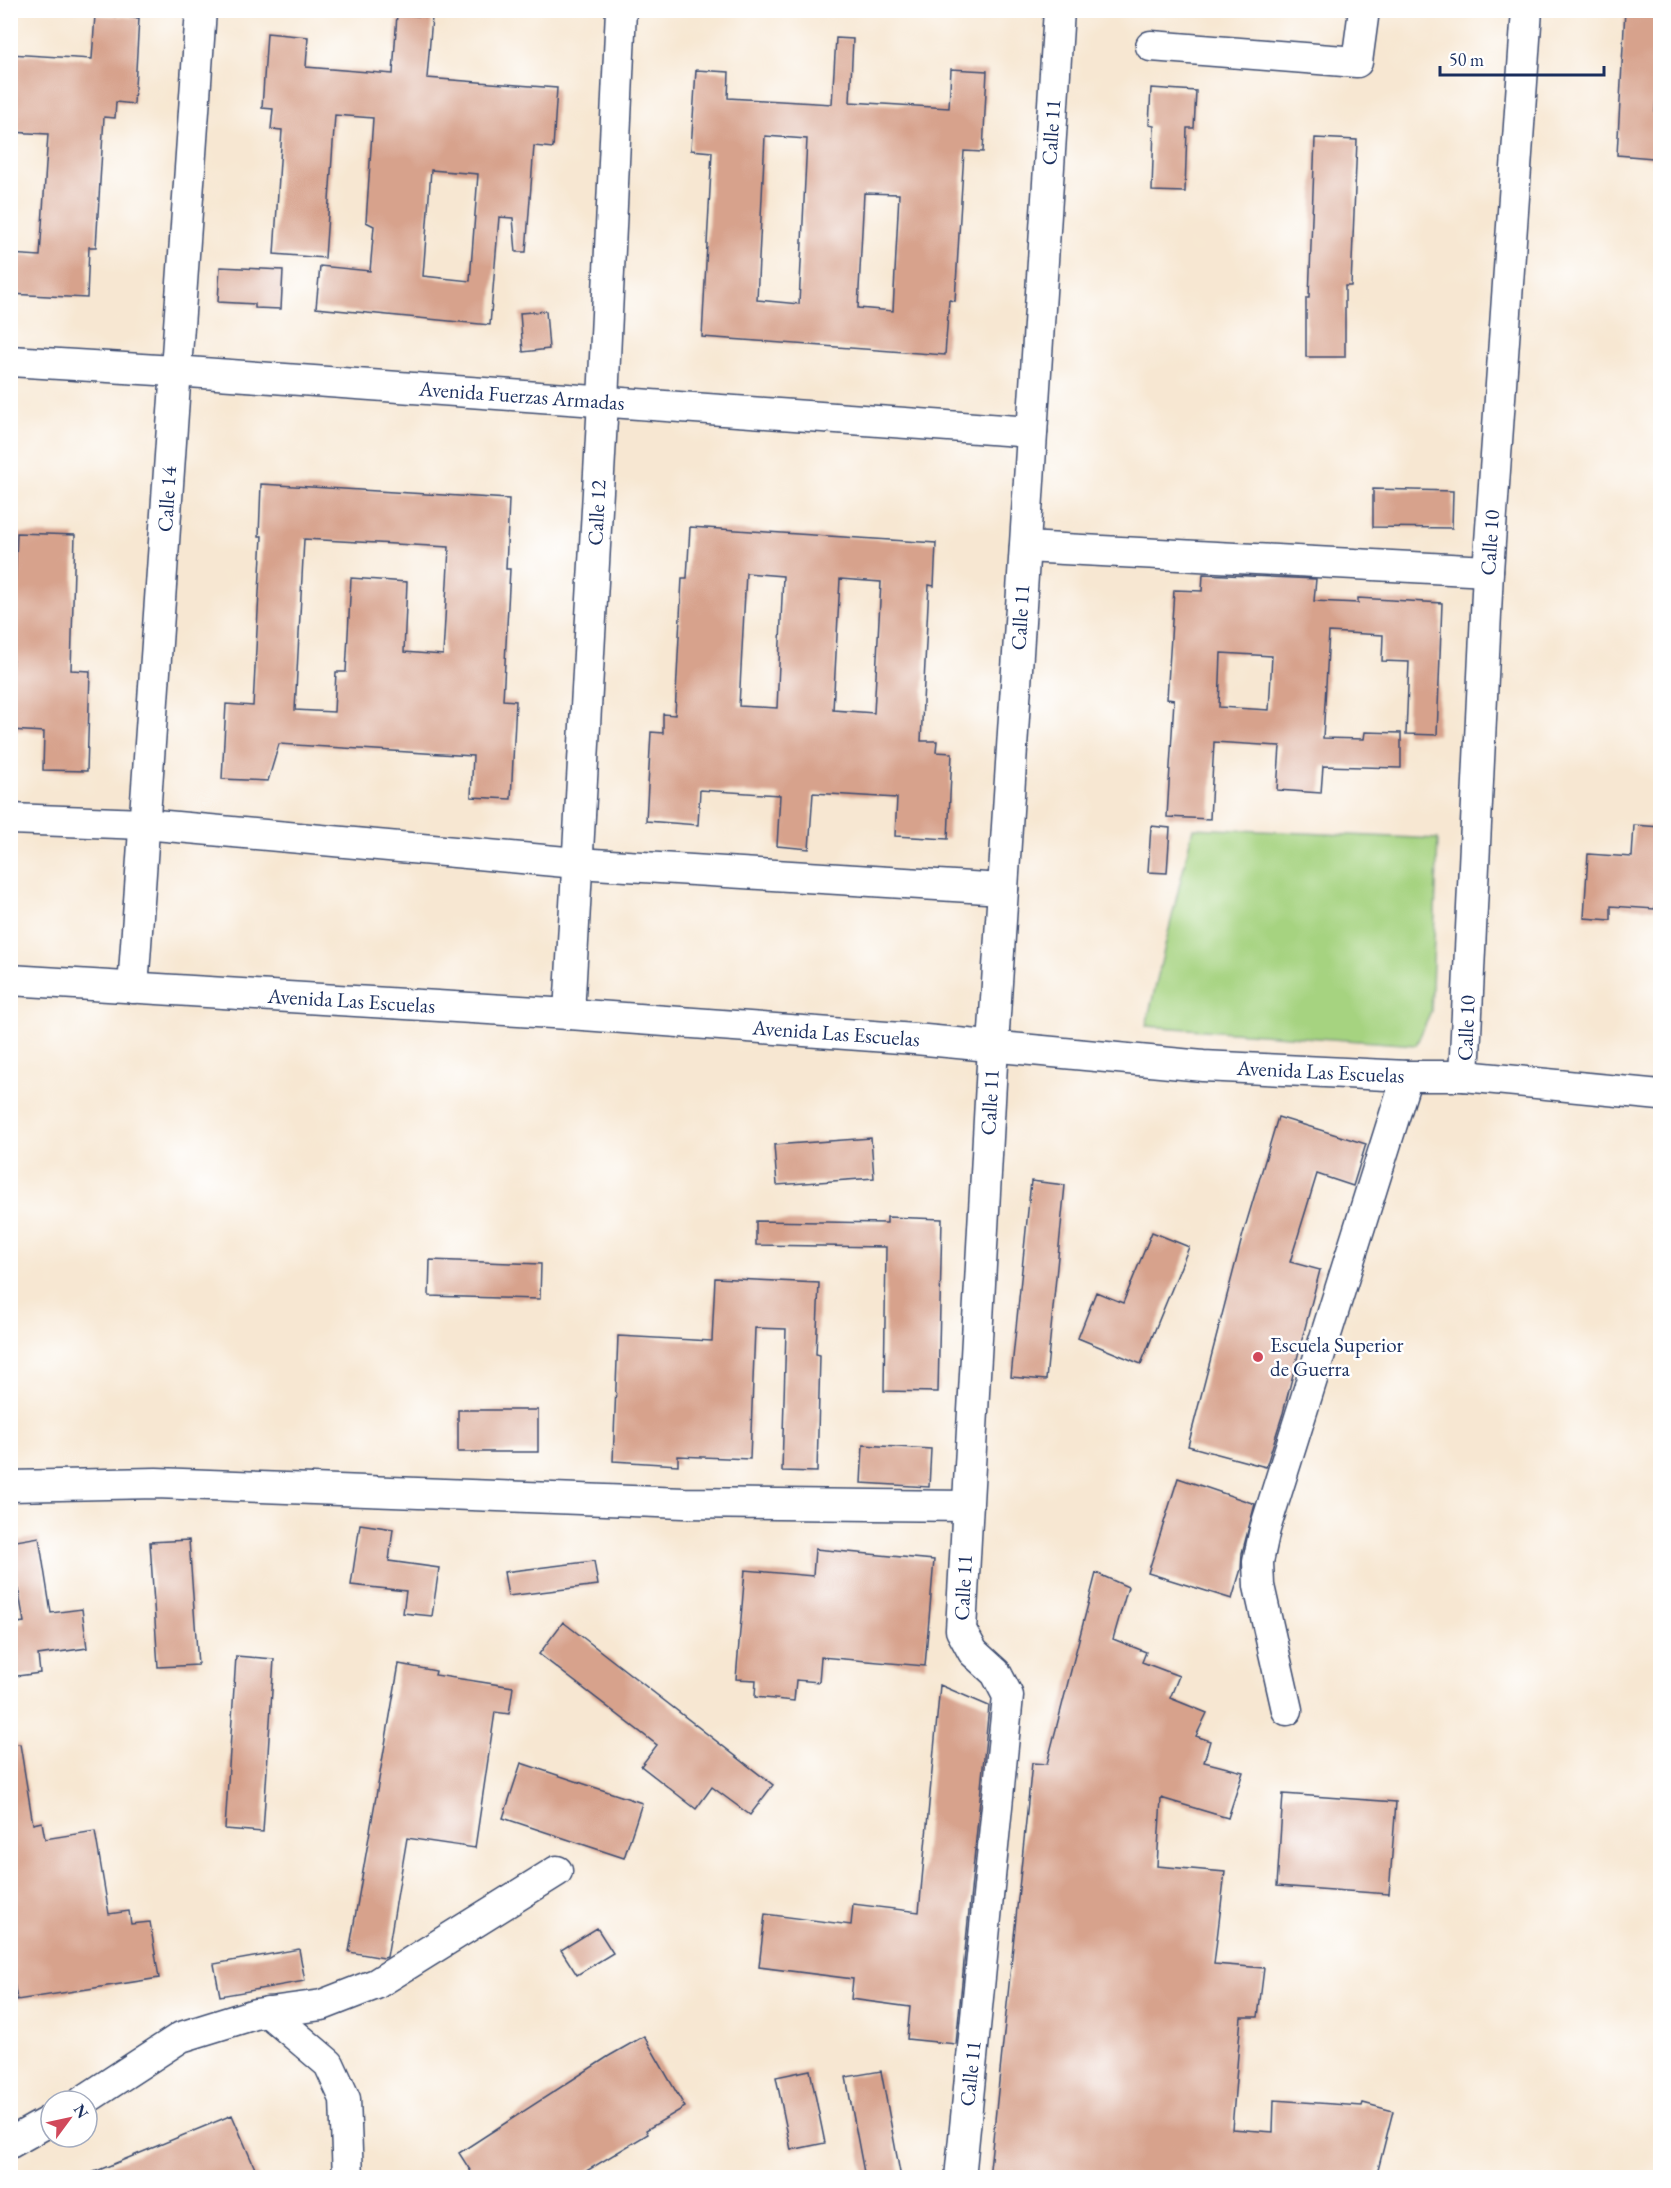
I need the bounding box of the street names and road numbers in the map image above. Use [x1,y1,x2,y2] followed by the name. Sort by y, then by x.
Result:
[1035,98,1066,166] street label: Calle 11
[417,374,626,416] street label: Avenida Fuerzas Armadas
[151,464,182,533] street label: Calle 14
[581,479,612,546] street label: Calle 12
[1474,509,1505,576] street label: Calle 10
[1004,583,1035,651] street label: Calle 11
[266,982,436,1019] street label: Avenida Las Escuelas
[1451,994,1481,1062] street label: Calle 10
[751,1013,921,1052] street label: Avenida Las Escuelas
[1235,1054,1405,1089] street label: Avenida Las Escuelas
[974,1069,1005,1136] street label: Calle 11
[948,1554,978,1621] street label: Calle 11
[953,2039,987,2108] street label: Calle 11

